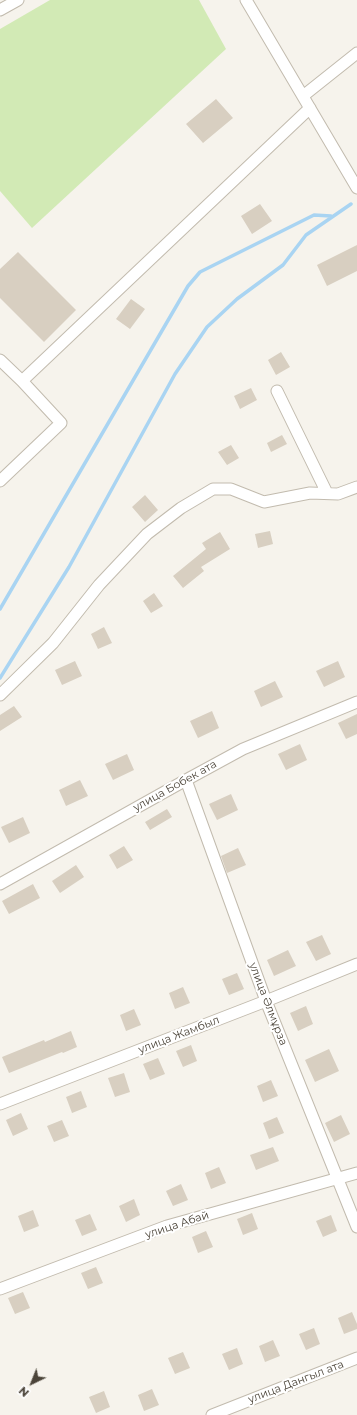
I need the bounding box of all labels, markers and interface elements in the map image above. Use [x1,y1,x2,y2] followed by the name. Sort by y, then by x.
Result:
[131,758,219,814] street label: улица Бобек ата
[246,961,290,1047] street label: улица Әлмұрза
[136,1013,222,1057] street label: улица Жамбыл
[143,1208,211,1242] street label: улица Абай
[246,1358,346,1406] street label: улица Дангыл ата
[12,1363,52,1403] north arrow
[16,1384,32,1400] text: N

